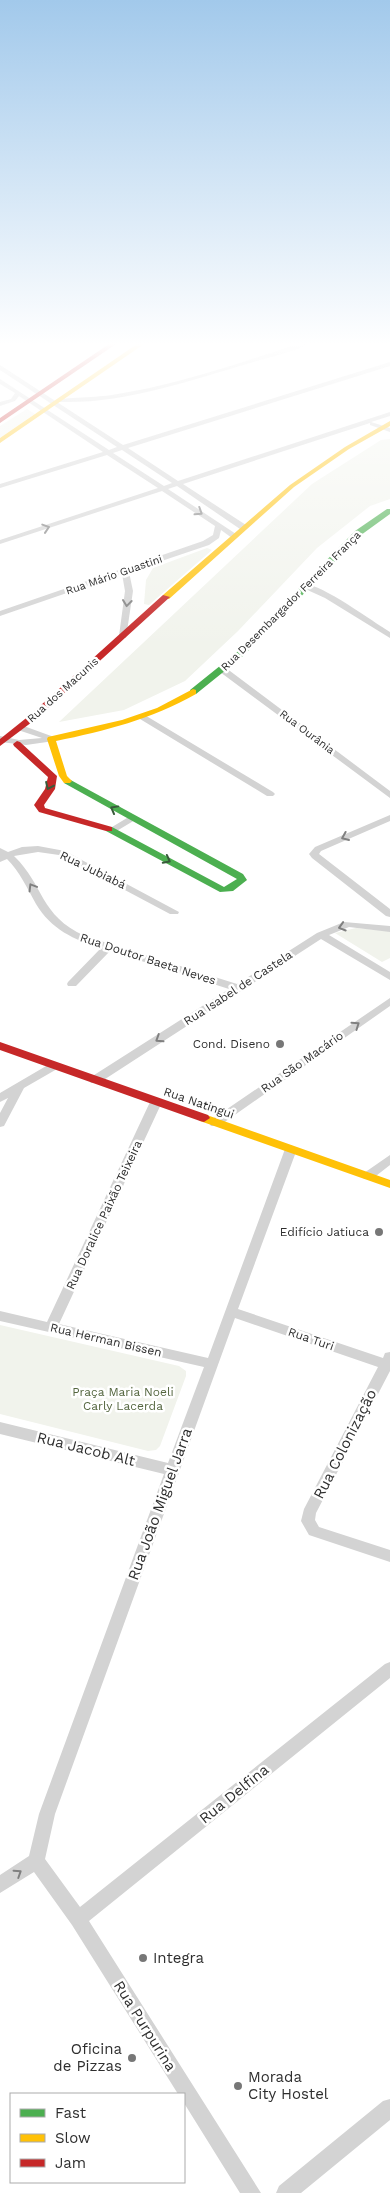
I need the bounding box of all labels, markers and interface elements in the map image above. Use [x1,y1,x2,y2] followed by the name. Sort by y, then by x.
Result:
[193,506,202,515] one-way arrow
[42,523,50,533] one-way arrow
[218,528,364,674] street label: Rua Desembargador Ferreira França
[64,552,164,598] street label: Rua Mário Guastini
[123,599,133,607] one-way arrow
[25,655,101,725] street label: Rua dos Macunis
[277,707,337,757] street label: Rua Ourânia
[45,781,55,790] one-way arrow
[111,805,120,815] one-way arrow
[341,831,350,842] one-way arrow
[58,848,128,892] street label: Rua Jubiabá
[162,854,171,864] one-way arrow
[29,883,39,892] one-way arrow
[338,921,347,931] one-way arrow
[78,930,218,988] street label: Rua Doutor Baeta Neves
[181,948,295,1028] street label: Rua Isabel de Castela
[350,1022,359,1031] one-way arrow
[258,1028,346,1096] street label: Rua São Macário
[155,1033,165,1042] one-way arrow
[193,1037,270,1051] place label: Cond. Diseno
[274,1038,286,1050] marker: Cond. Diseno
[162,1084,236,1122] street label: Rua Natingui
[63,1138,145,1292] street label: Rua Doralice Paixão Teixeira
[280,1225,369,1239] place label: Edifício Jatiuca
[373,1226,385,1238] marker: Edifício Jatiuca
[49,1320,163,1360] street label: Rua Herman Bissen
[286,1325,336,1353] street label: Rua Turi
[72,1385,174,1413] park label: Praça Maria Noeli Carly Lacerda
[310,1386,380,1502] street label: Rua Colonização
[124,1425,196,1583] street label: Rua João Miguel Jarra
[35,1428,138,1470] street label: Rua Jacob Alt
[196,1760,273,1827] street label: Rua Delfina
[12,1870,22,1879] one-way arrow
[153,1949,204,1967] place label: Integra
[137,1952,149,1964] marker: Integra
[110,1977,180,2075] street label: Rua Purpurina
[53,2040,122,2075] place label: Oficina de Pizzas
[126,2052,138,2064] marker: Oficina de Pizzas
[248,2068,329,2103] place label: Morada City Hostel
[232,2080,244,2092] marker: Morada City Hostel
[10,2093,185,2183] legend
[55,2104,87,2122] text: Fast
[55,2129,91,2147] text: Slow
[55,2154,86,2172] text: Jam

